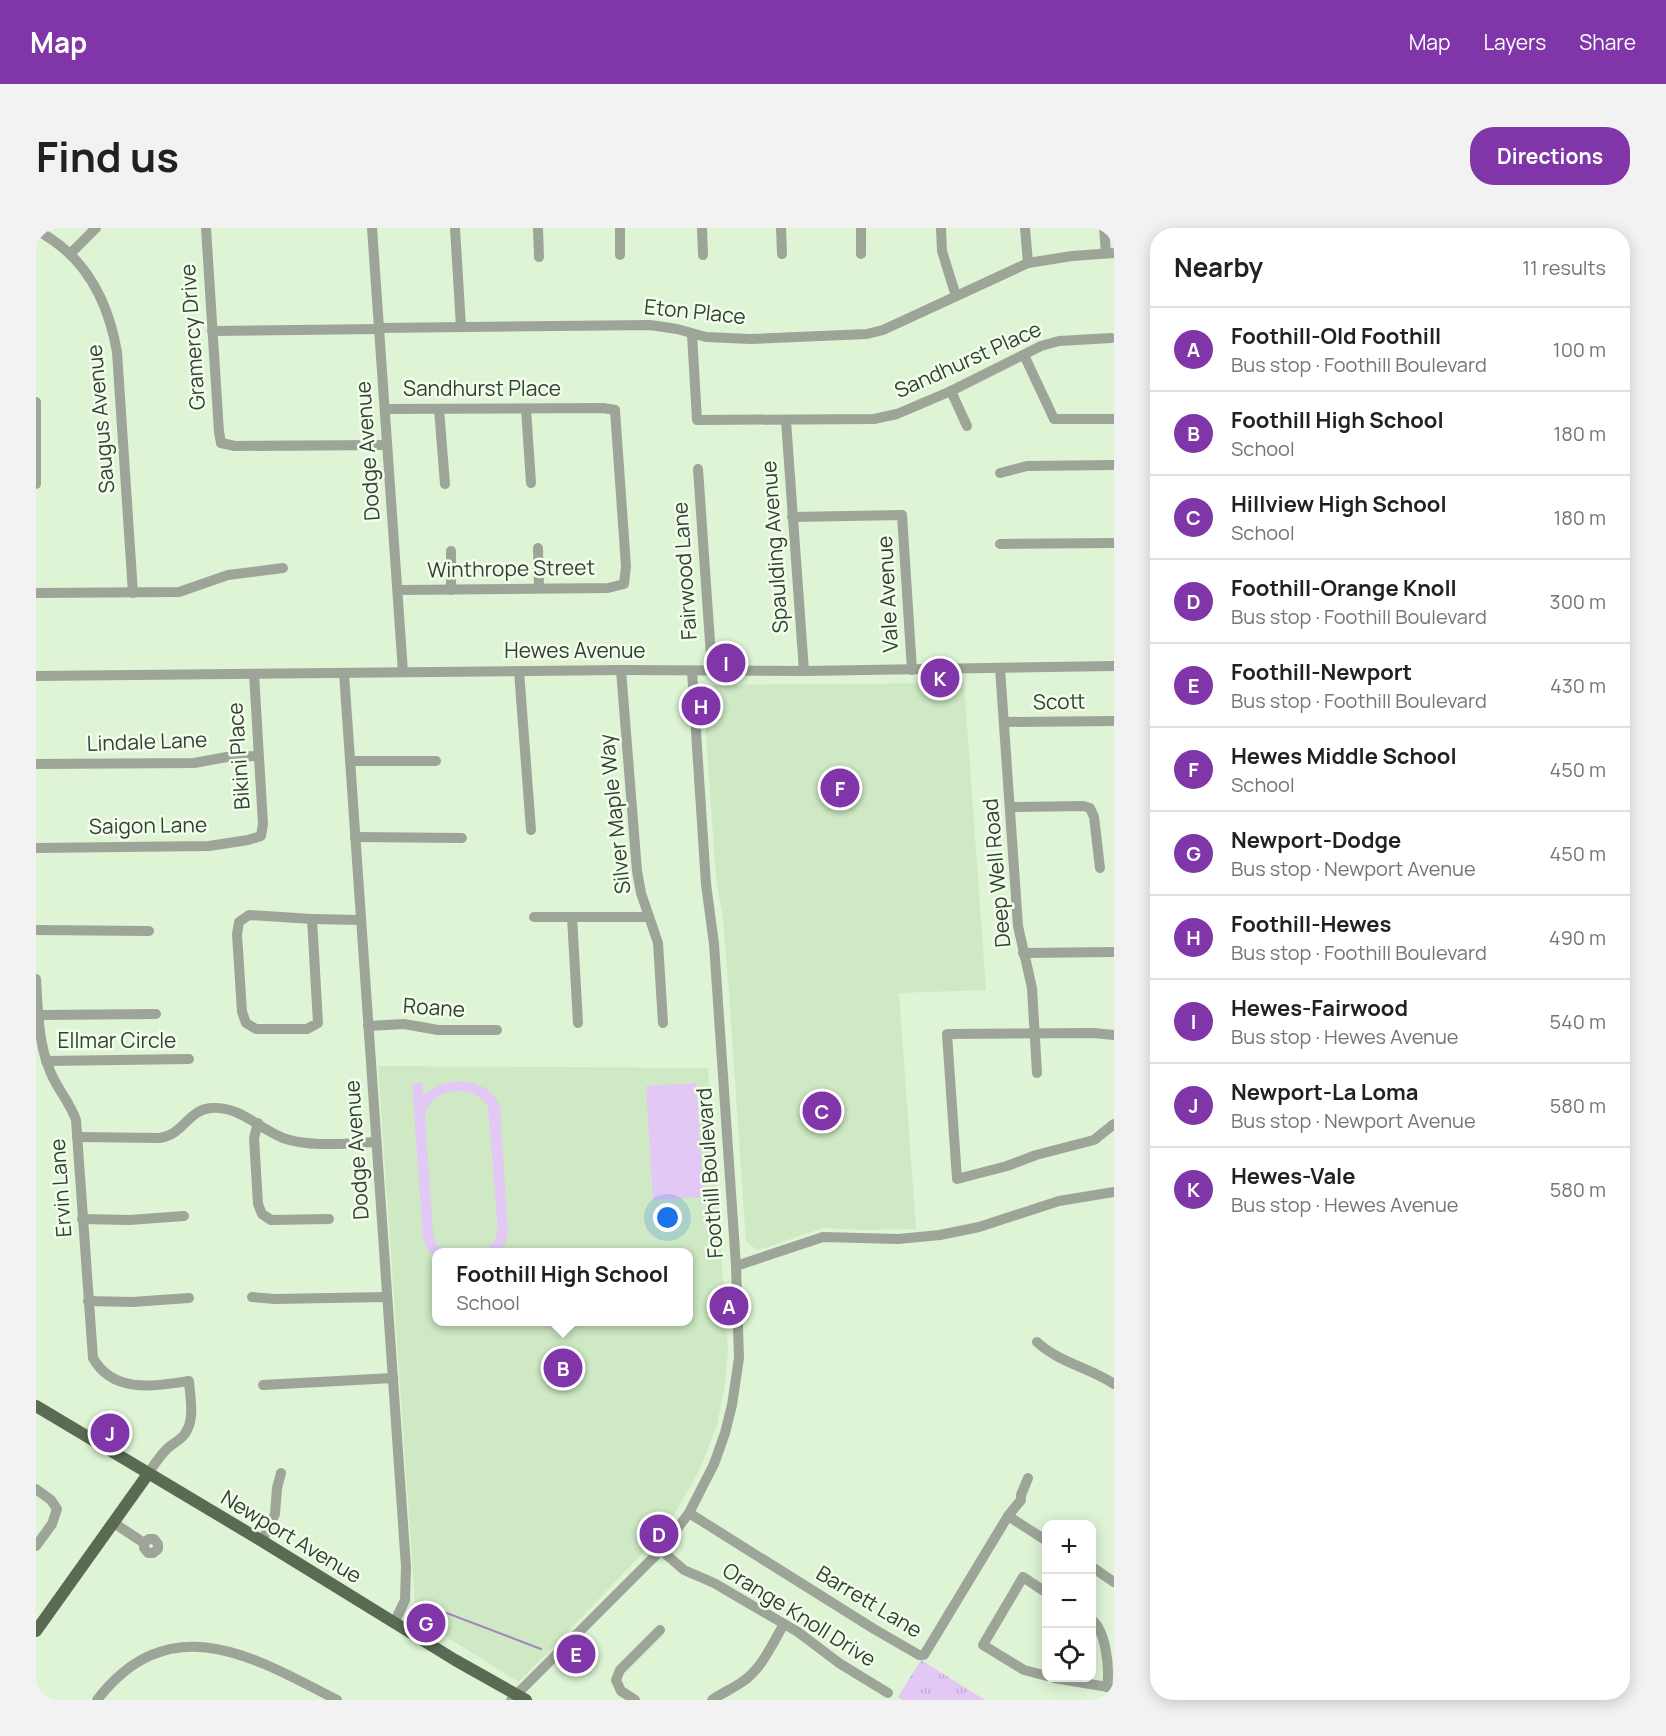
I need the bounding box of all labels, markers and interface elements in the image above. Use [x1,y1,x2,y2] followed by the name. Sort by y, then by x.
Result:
[30,23,87,61] text: Map
[1409,28,1450,56] text: Map
[1483,28,1546,56] text: Layers
[1579,28,1636,56] text: Share
[36,127,179,185] text: Find us
[1470,127,1630,185] button: Directions
[1174,249,1263,285] text: Nearby
[1522,254,1606,281] text: 11 results
[173,263,211,411] street label: Gramercy Drive
[643,292,747,330] street label: Eton Place
[890,314,1045,404] street label: Sandhurst Place
[1231,321,1441,351] text: Foothill-Old Foothill
[1187,336,1200,363] text: A
[1553,336,1606,363] text: 100 m
[80,344,120,495] street label: Saugus Avenue
[1231,351,1487,378] text: Bus stop · Foothill Boulevard
[403,374,561,402] street label: Sandhurst Place
[348,380,386,522] street label: Dodge Avenue
[1231,405,1444,435] text: Foothill High School
[1187,420,1200,447] text: B
[1553,420,1606,447] text: 180 m
[1231,435,1295,462] text: School
[754,460,794,634] street label: Spaulding Avenue
[1231,489,1447,519] text: Hillview High School
[665,501,703,641] street label: Fairwood Lane
[1186,504,1201,531] text: C
[1553,504,1606,531] text: 180 m
[1231,519,1295,546] text: School
[870,535,904,653] street label: Vale Avenue
[427,553,595,583] street label: Winthrope Street
[1231,573,1457,603] text: Foothill-Orange Knoll
[1186,588,1201,615] text: D
[1550,588,1606,615] text: 300 m
[1231,603,1487,630] text: Bus stop · Foothill Boulevard
[504,636,646,664] street label: Hewes Avenue
[706,640,746,686] pin: I
[920,656,960,700] pin: K
[1231,657,1412,687] text: Foothill-Newport
[1188,672,1199,699] text: E
[1550,672,1606,699] text: 430 m
[682,684,720,728] pin: H
[1033,687,1085,715] street label: Scott
[1231,687,1487,714] text: Bus stop · Foothill Boulevard
[220,701,256,811] street label: Bikini Place
[86,725,208,757] street label: Lindale Lane
[592,733,636,896] street label: Silver Maple Way
[1231,741,1457,771] text: Hewes Middle School
[1188,756,1199,783] text: F
[1550,756,1606,783] text: 450 m
[820,766,860,810] pin: F
[1231,771,1295,798] text: School
[976,797,1016,949] street label: Deep Well Road
[89,810,207,840] street label: Saigon Lane
[1231,825,1401,855] text: Newport-Dodge
[1186,840,1201,867] text: G
[1550,840,1606,867] text: 450 m
[1231,855,1476,882] text: Bus stop · Newport Avenue
[1231,909,1391,939] text: Foothill-Hewes
[1186,924,1201,951] text: H
[1549,924,1606,951] text: 490 m
[1231,939,1487,966] text: Bus stop · Foothill Boulevard
[402,991,466,1023] street label: Roane
[1231,993,1408,1023] text: Hewes-Fairwood
[1191,1008,1196,1035] text: I
[1550,1008,1606,1035] text: 540 m
[1231,1023,1459,1050] text: Bus stop · Hewes Avenue
[58,1026,176,1054] street label: Ellmar Circle
[1231,1077,1419,1107] text: Newport-La Loma
[337,1079,375,1221] street label: Dodge Avenue
[689,1087,729,1259] street label: Foothill Boulevard
[802,1088,842,1134] pin: C
[1188,1092,1199,1119] text: J
[1550,1092,1606,1119] text: 580 m
[1231,1107,1476,1134] text: Bus stop · Newport Avenue
[43,1138,77,1238] street label: Ervin Lane
[1231,1161,1356,1191] text: Hewes-Vale
[1187,1176,1200,1203] text: K
[1550,1176,1606,1203] text: 580 m
[1231,1191,1459,1218] text: Bus stop · Hewes Avenue
[653,1203,682,1232] your location
[432,1248,693,1326] popup
[456,1259,669,1289] text: Foothill High School
[710,1284,748,1328] pin: A
[456,1289,520,1316] text: School
[544,1346,582,1390] pin: B
[90,1410,130,1456] pin: J
[216,1483,367,1589] street label: Newport Avenue
[640,1512,678,1556] pin: D
[1042,1520,1096,1682] map controls
[1042,1520,1096,1574] button: +
[718,1556,881,1673] street label: Orange Knoll Drive
[811,1559,928,1644] street label: Barrett Lane
[1042,1574,1096,1628] button: −
[406,1600,446,1646] pin: G
[1042,1628,1096,1682] button: locate
[556,1632,596,1676] pin: E

